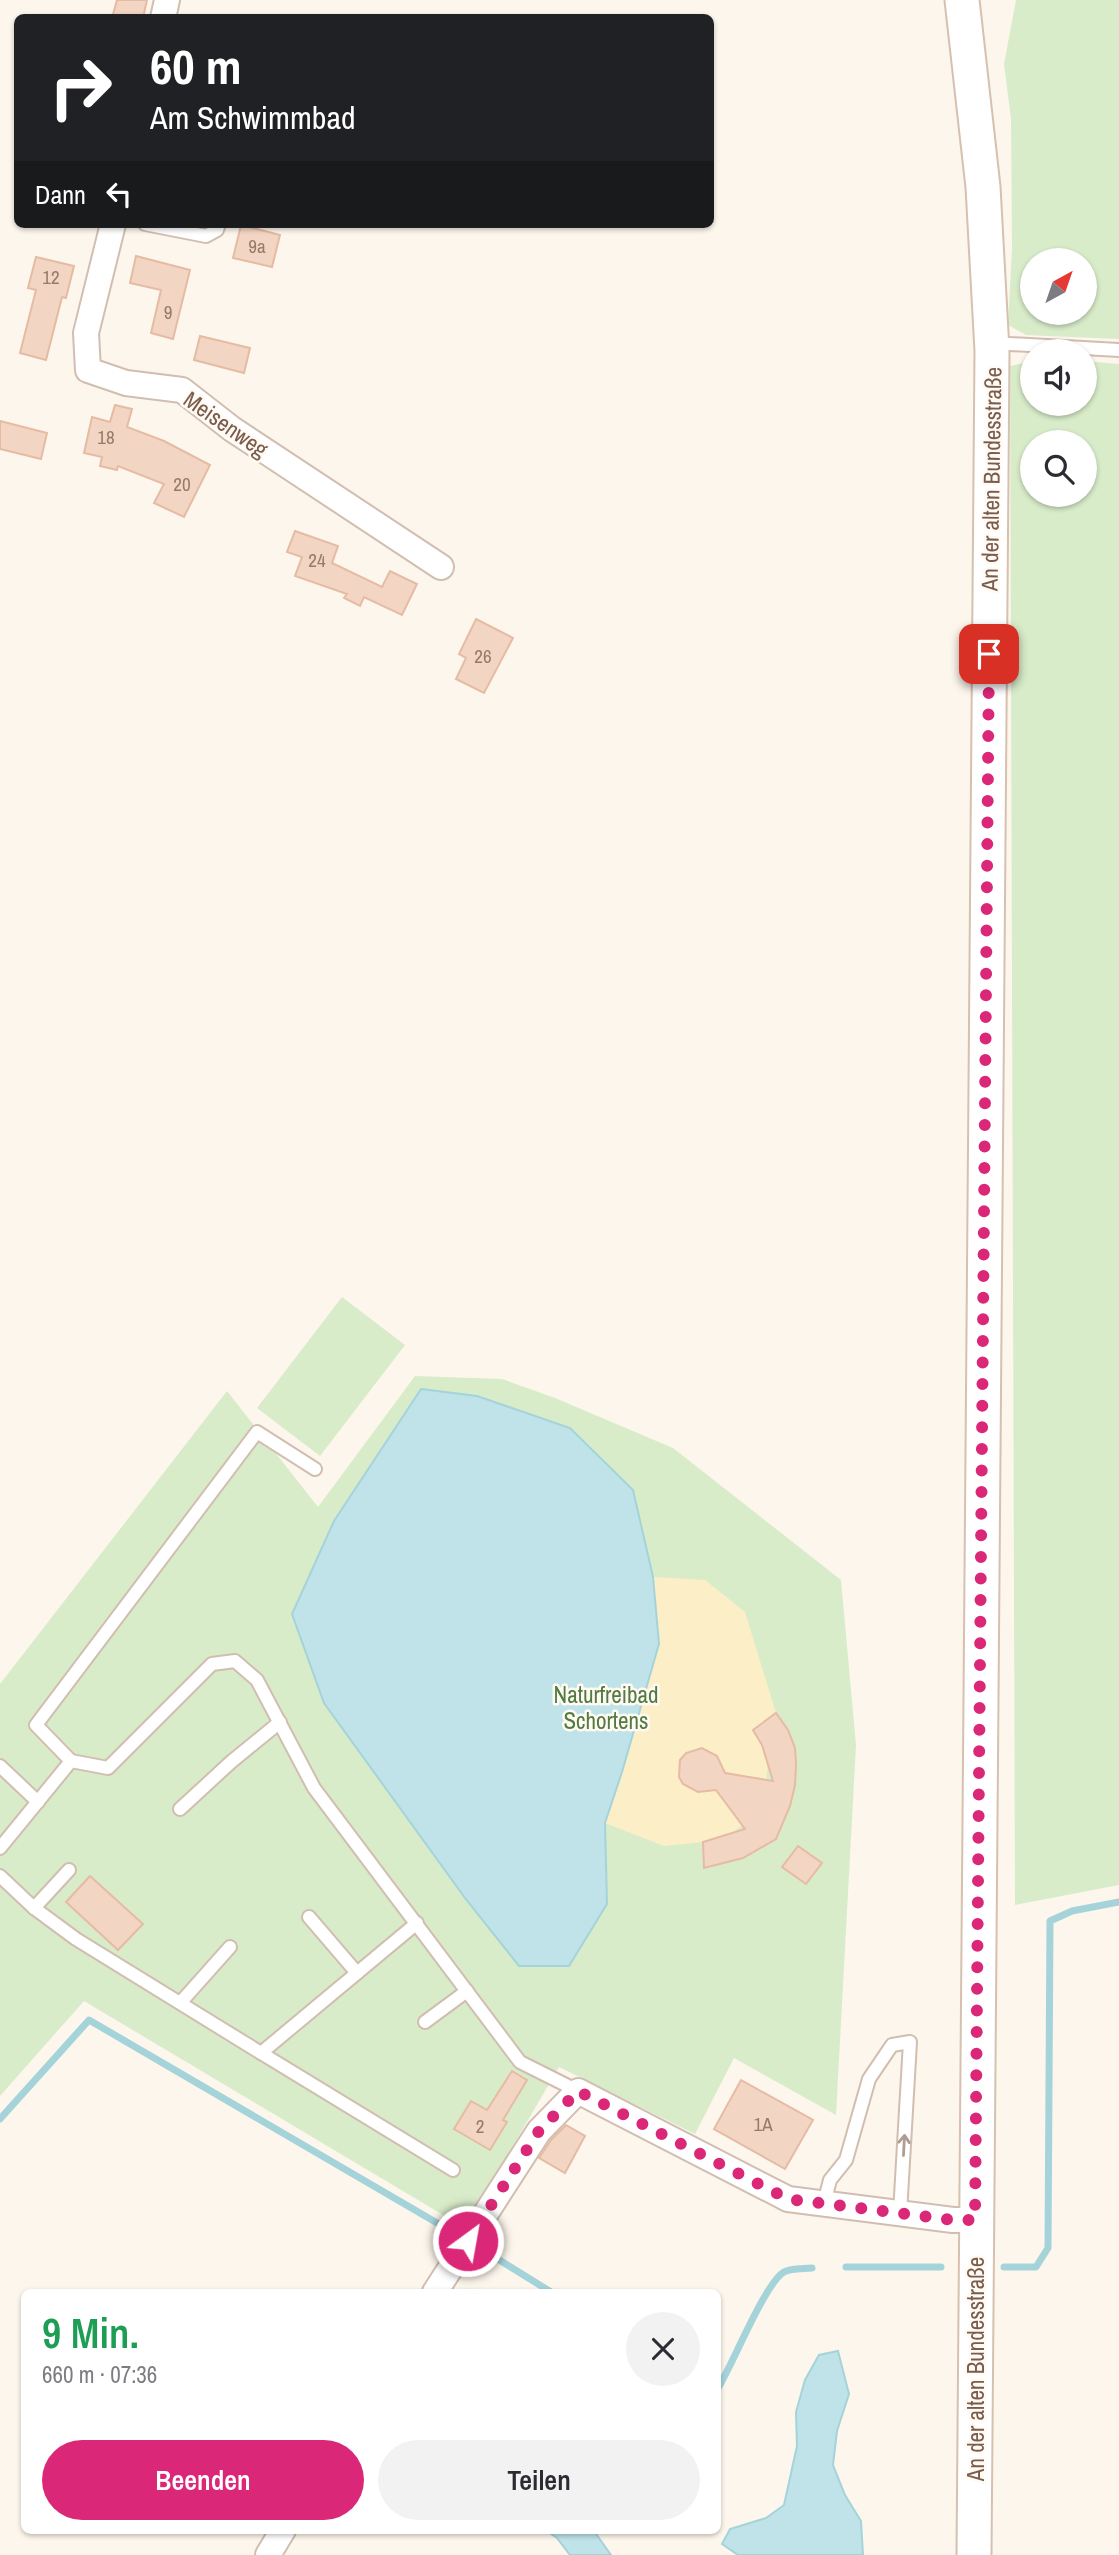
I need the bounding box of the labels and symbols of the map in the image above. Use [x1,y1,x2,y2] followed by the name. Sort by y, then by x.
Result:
[248,233,266,259] house number: 9a
[1020,248,1097,326] north arrow
[42,264,60,290] house number: 12
[164,299,172,325] house number: 9
[974,367,1008,592] street label: An der alten Bundesstraße
[178,384,275,465] street label: Meisenweg
[97,424,115,450] house number: 18
[173,471,191,497] house number: 20
[308,547,326,573] house number: 24
[959,624,1019,684] pin
[474,643,492,669] house number: 26
[554,1679,658,1736] park label: Naturfreibad Schortens
[753,2111,773,2137] house number: 1A
[476,2113,484,2139] house number: 2
[898,2134,911,2157] one-way arrow
[431,2204,505,2278] position arrow
[960,2257,991,2482] street label: An der alten Bundesstraße

